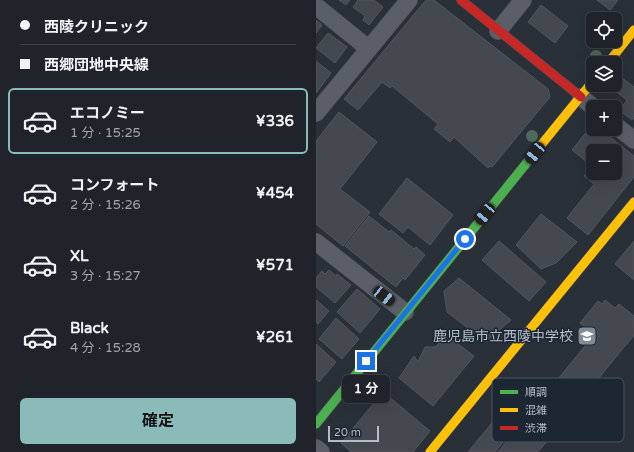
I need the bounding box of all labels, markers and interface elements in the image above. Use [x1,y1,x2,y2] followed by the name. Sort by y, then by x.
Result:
[586,12,622,180] map controls
[586,12,622,48] button: locate
[44,18,149,36] text: 西陵クリニック
[44,56,149,74] text: 西郷団地中央線
[586,56,622,92] button: layers
[586,100,622,136] button: +
[22,103,58,139] icon: car
[70,104,145,122] text: エコノミー
[256,112,294,130] text: ¥336
[70,125,141,141] text: 1 分 · 15:25
[523,140,547,166] car
[586,144,622,180] button: −
[22,175,58,211] icon: car
[70,176,160,194] text: コンフォート
[256,184,294,202] text: ¥454
[70,197,141,213] text: 2 分 · 15:26
[473,201,497,227] car
[456,230,474,248] route start
[22,247,58,283] icon: car
[70,247,89,265] text: XL
[256,256,294,274] text: ¥571
[70,268,141,284] text: 3 分 · 15:27
[371,284,397,308] car
[22,319,58,355] icon: car
[70,319,109,337] text: Black
[576,325,598,347] school or university icon: 鹿児島市立西陵中学校
[256,328,294,346] text: ¥261
[433,328,573,345] place label: 鹿児島市立西陵中学校
[70,340,141,356] text: 4 分 · 15:28
[357,352,375,370] route end
[342,375,390,403] callout: 1 分
[492,378,624,442] legend
[354,381,378,397] text: 1 分
[525,386,547,399] text: 順調
[20,398,296,444] button: 確定
[525,404,547,417] text: 混雑
[525,422,547,435] text: 渋滞
[328,424,379,443] scale bar
[334,426,361,439] text: 20 m

